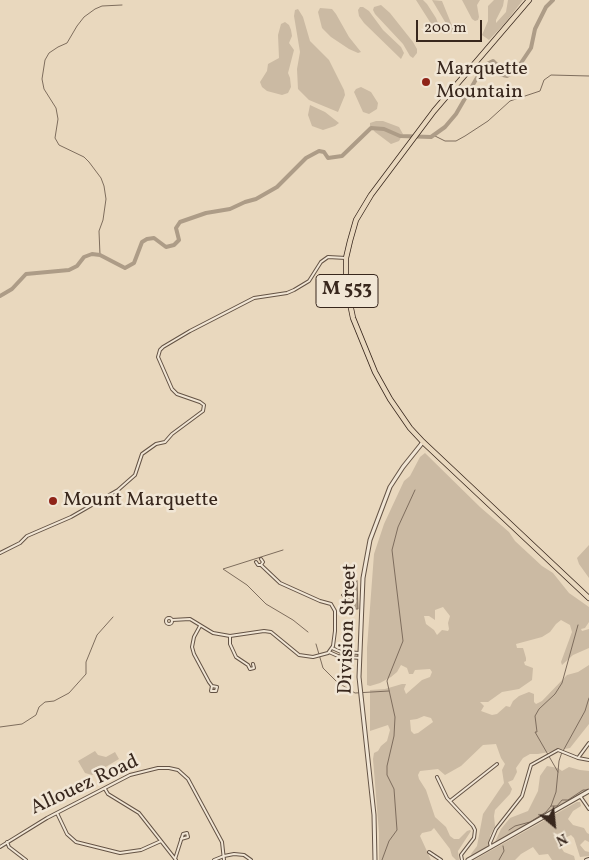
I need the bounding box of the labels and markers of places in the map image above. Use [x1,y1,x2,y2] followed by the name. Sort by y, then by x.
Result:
[436,58,528,105] place label: Marquette Mountain
[420,76,432,88] marker: Marquette Mountain
[63,489,218,513] place label: Mount Marquette
[47,495,59,507] marker: Mount Marquette

